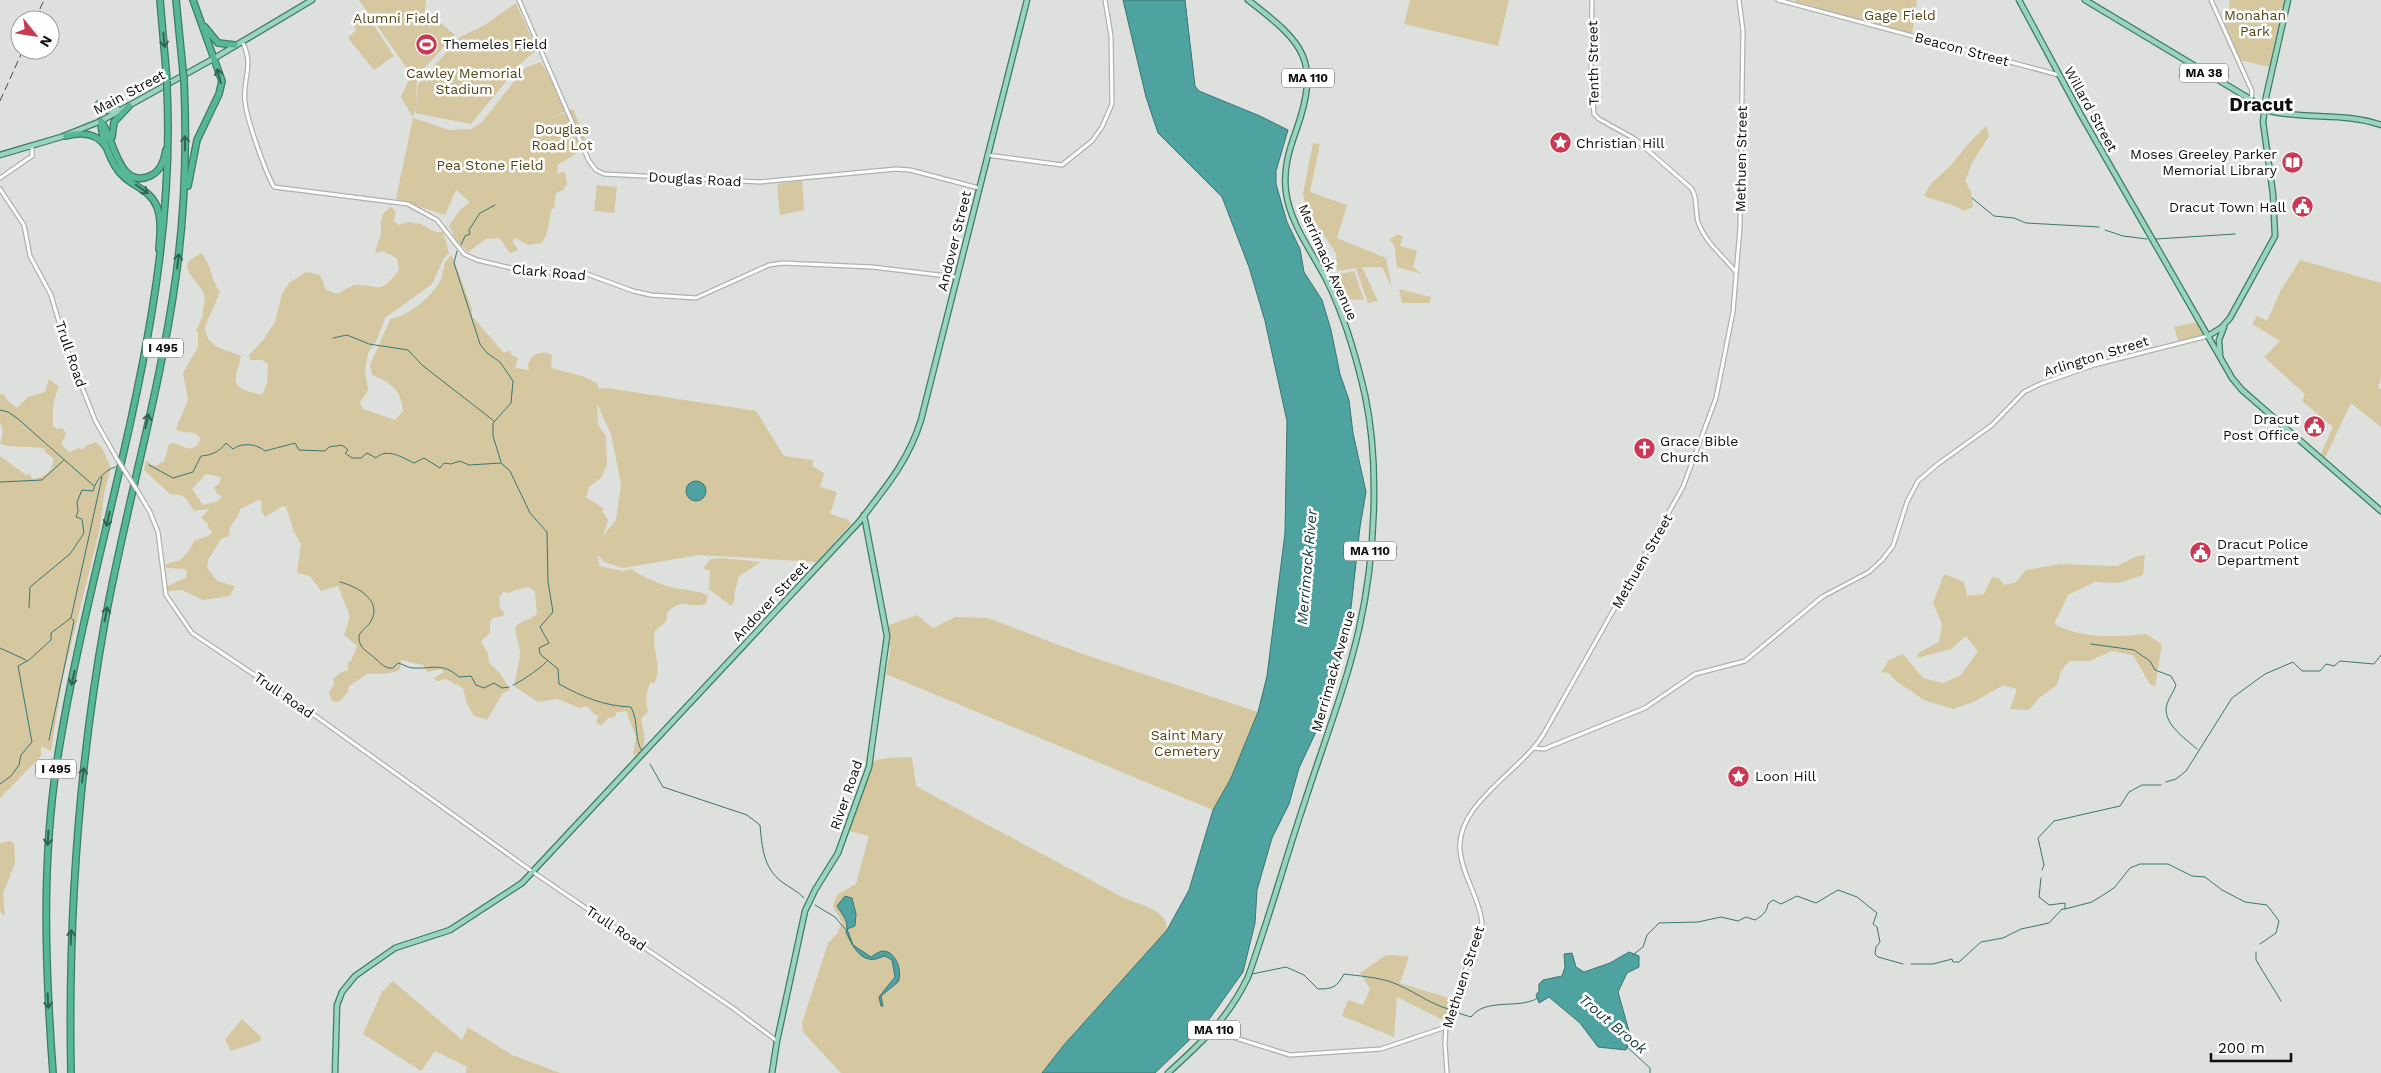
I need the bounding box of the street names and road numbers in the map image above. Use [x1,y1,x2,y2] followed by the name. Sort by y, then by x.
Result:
[1584,20,1602,106] street label: Tenth Street
[1913,29,2011,69] street label: Beacon Street
[2061,64,2121,154] street label: Willard Street
[2180,64,2228,82] road number: MA 38
[90,66,168,118] street label: Main Street
[1282,68,1334,88] road number: MA 110
[1732,105,1750,212] street label: Methuen Street
[648,169,742,189] street label: Douglas Road
[934,189,974,293] street label: Andover Street
[1295,201,1361,323] street label: Merrimack Avenue
[511,261,587,283] street label: Clark Road
[52,319,90,389] street label: Trull Road
[2042,332,2151,380] street label: Arlington Street
[143,338,183,358] road number: I 495
[1608,511,1676,611] street label: Methuen Street
[1344,542,1396,560] road number: MA 110
[729,558,811,644] street label: Andover Street
[1308,608,1358,734] street label: Merrimack Avenue
[251,669,317,721] street label: Trull Road
[827,758,865,832] street label: River Road
[36,760,76,779] road number: I 495
[583,902,649,954] street label: Trull Road
[1439,924,1487,1030] street label: Methuen Street
[1188,1020,1240,1040] road number: MA 110

